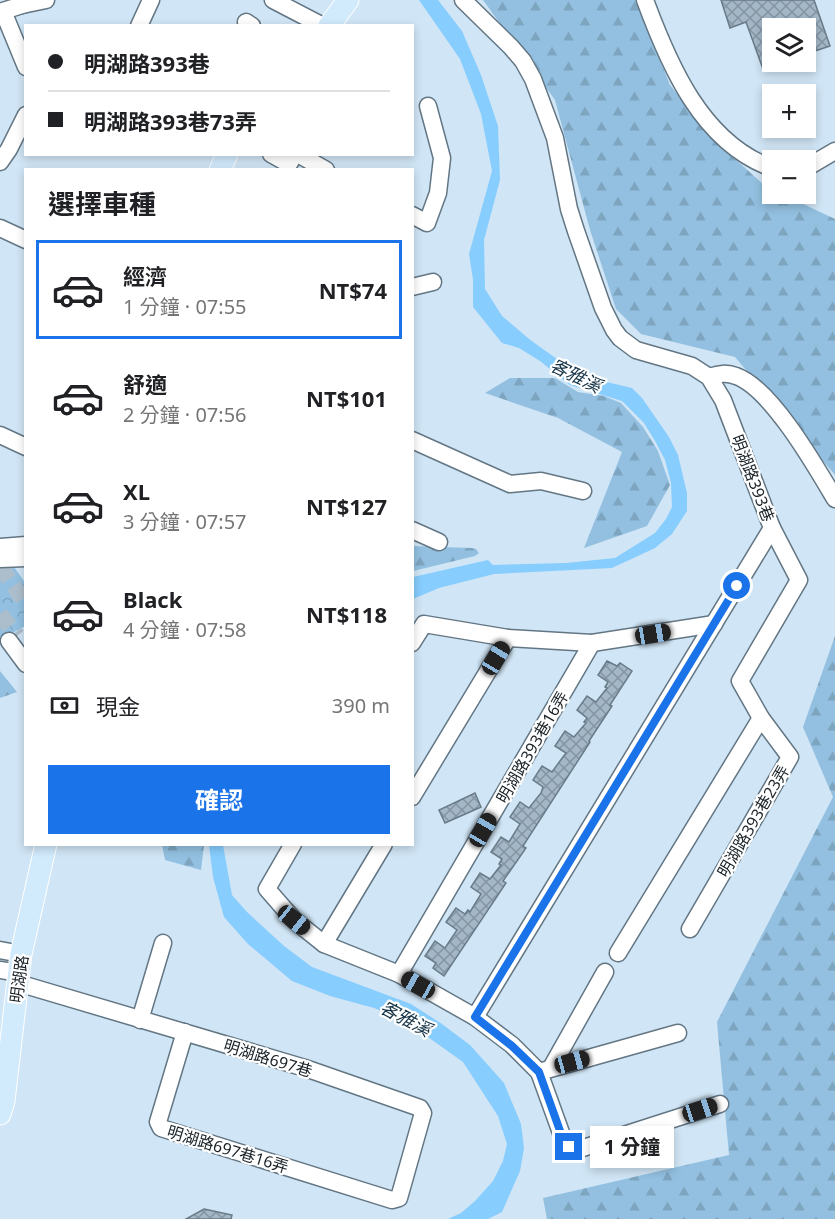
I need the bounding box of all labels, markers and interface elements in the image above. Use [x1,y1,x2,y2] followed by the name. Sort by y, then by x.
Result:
[762,18,816,204] map controls
[762,18,816,72] button: layers
[84,48,210,78] text: 明湖路393巷
[762,84,816,138] button: +
[84,106,257,136] text: 明湖路393巷73弄
[762,150,816,204] button: −
[48,185,156,222] text: 選擇車種
[123,261,167,291] text: 經濟
[51,263,105,317] icon: car
[319,275,387,305] text: NT$74
[123,293,247,320] text: 1 分鐘 · 07:55
[546,352,608,399] water label: 客雅溪
[123,369,167,399] text: 舒適
[51,371,105,425] icon: car
[306,383,387,413] text: NT$101
[123,401,247,428] text: 2 分鐘 · 07:56
[726,431,780,525] street label: 明湖路393巷
[123,476,150,506] text: XL
[51,479,105,533] icon: car
[306,491,387,521] text: NT$127
[123,508,247,535] text: 3 分鐘 · 07:57
[723,572,750,599] route start
[123,584,182,614] text: Black
[51,587,105,641] icon: car
[306,599,387,629] text: NT$118
[123,616,247,643] text: 4 分鐘 · 07:58
[634,622,672,646] car
[479,638,513,678] car
[491,687,573,807] street label: 明湖路393巷16弄
[48,689,81,722] icon: cash
[96,691,140,721] text: 現金
[332,692,390,719] text: 390 m
[712,761,794,881] street label: 明湖路393巷23弄
[48,765,390,834] button: 確認
[466,810,500,850] car
[274,902,314,938] car
[5,954,33,1004] street label: 明湖路
[398,968,438,1002] car
[377,995,438,1043] water label: 客雅溪
[221,1034,315,1082] street label: 明湖路697巷
[552,1049,592,1075] car
[680,1096,720,1124] car
[165,1120,291,1178] street label: 明湖路697巷16弄
[590,1126,674,1168] callout: 1 分鐘
[555,1133,582,1160] route end
[604,1133,660,1160] text: 1 分鐘

